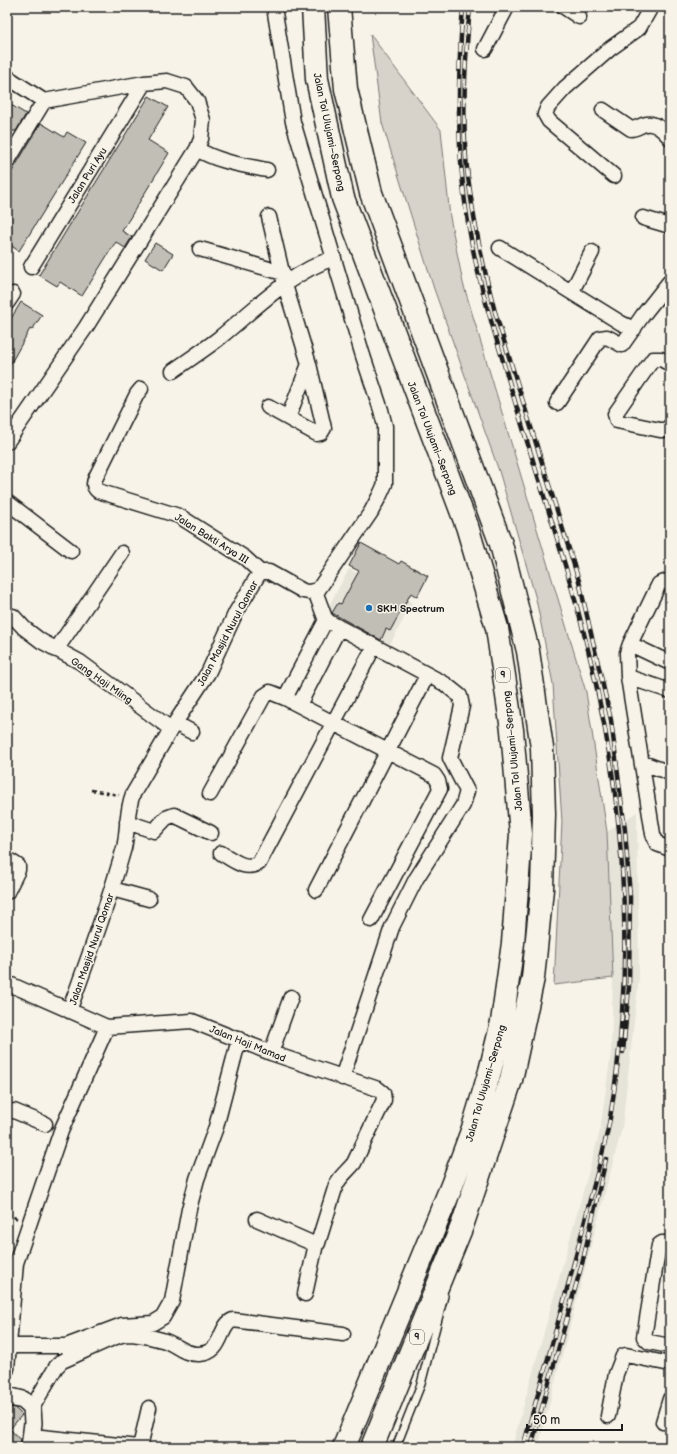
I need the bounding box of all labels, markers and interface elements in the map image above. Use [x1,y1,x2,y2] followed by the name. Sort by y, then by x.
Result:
[311,72,348,193] street label: Jalan Tol Ulujami–Serpong
[66,145,110,206] street label: Jalan Puri Ayu
[405,380,459,497] street label: Jalan Tol Ulujami–Serpong
[172,511,251,566] street label: Jalan Bakti Arya III
[195,578,261,688] street label: Jalan Masjid Nurul Qomar
[364,603,374,613] marker: SKH Spectrum
[377,603,445,615] place label: SKH Spectrum
[68,655,135,707] street label: Gang Haji Miing
[496,668,510,682] road number: 9
[501,690,525,812] street label: Jalan Tol Ulujami–Serpong
[67,891,117,1007] street label: Jalan Masjid Nurul Qomar
[208,1023,288,1065] street label: Jalan Haji Mamad
[464,1023,508,1143] street label: Jalan Tol Ulujami–Serpong
[410,1330,424,1344] road number: 9
[527,1406,622,1432] scale bar
[533,1413,560,1428] text: 50 m

